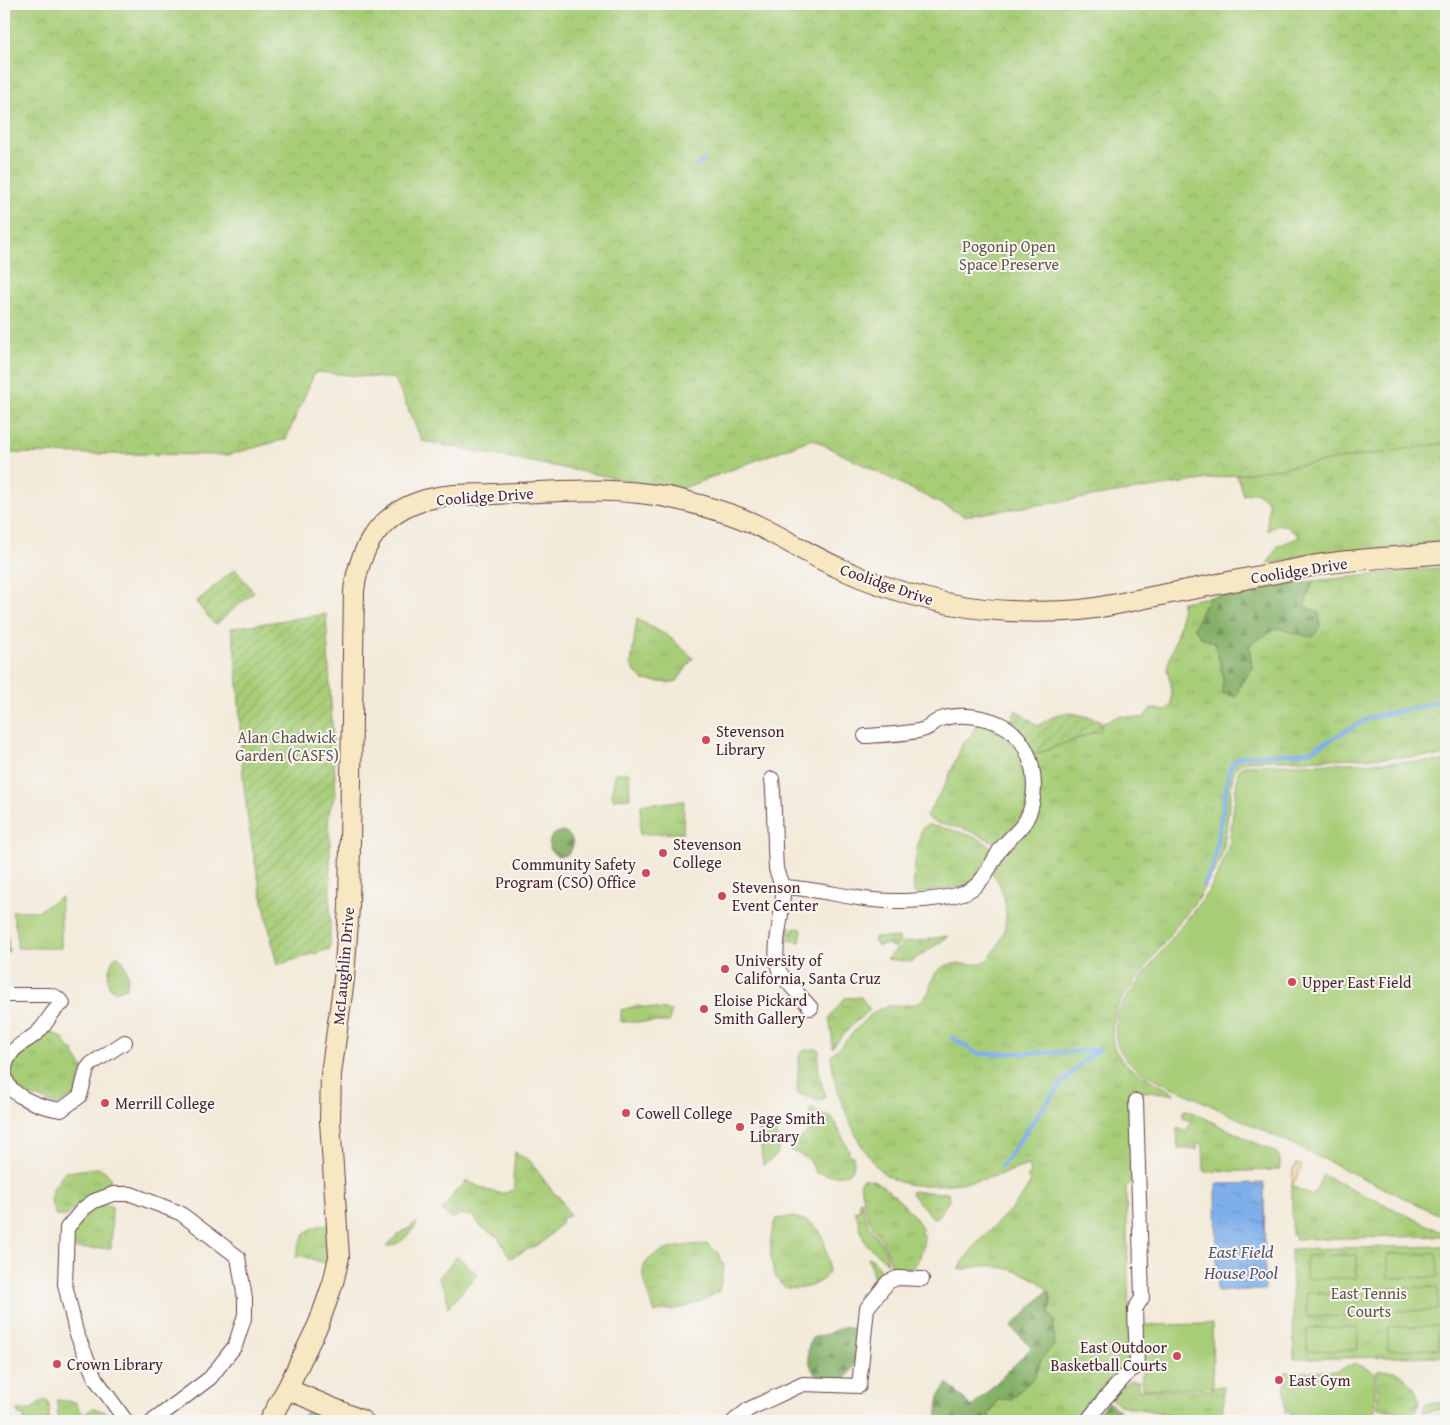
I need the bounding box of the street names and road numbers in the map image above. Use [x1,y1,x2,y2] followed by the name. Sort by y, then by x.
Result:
[436,481,534,511] street label: Coolidge Drive
[1249,551,1349,589] street label: Coolidge Drive
[837,557,937,611] street label: Coolidge Drive
[326,906,360,1026] street label: McLaughlin Drive

